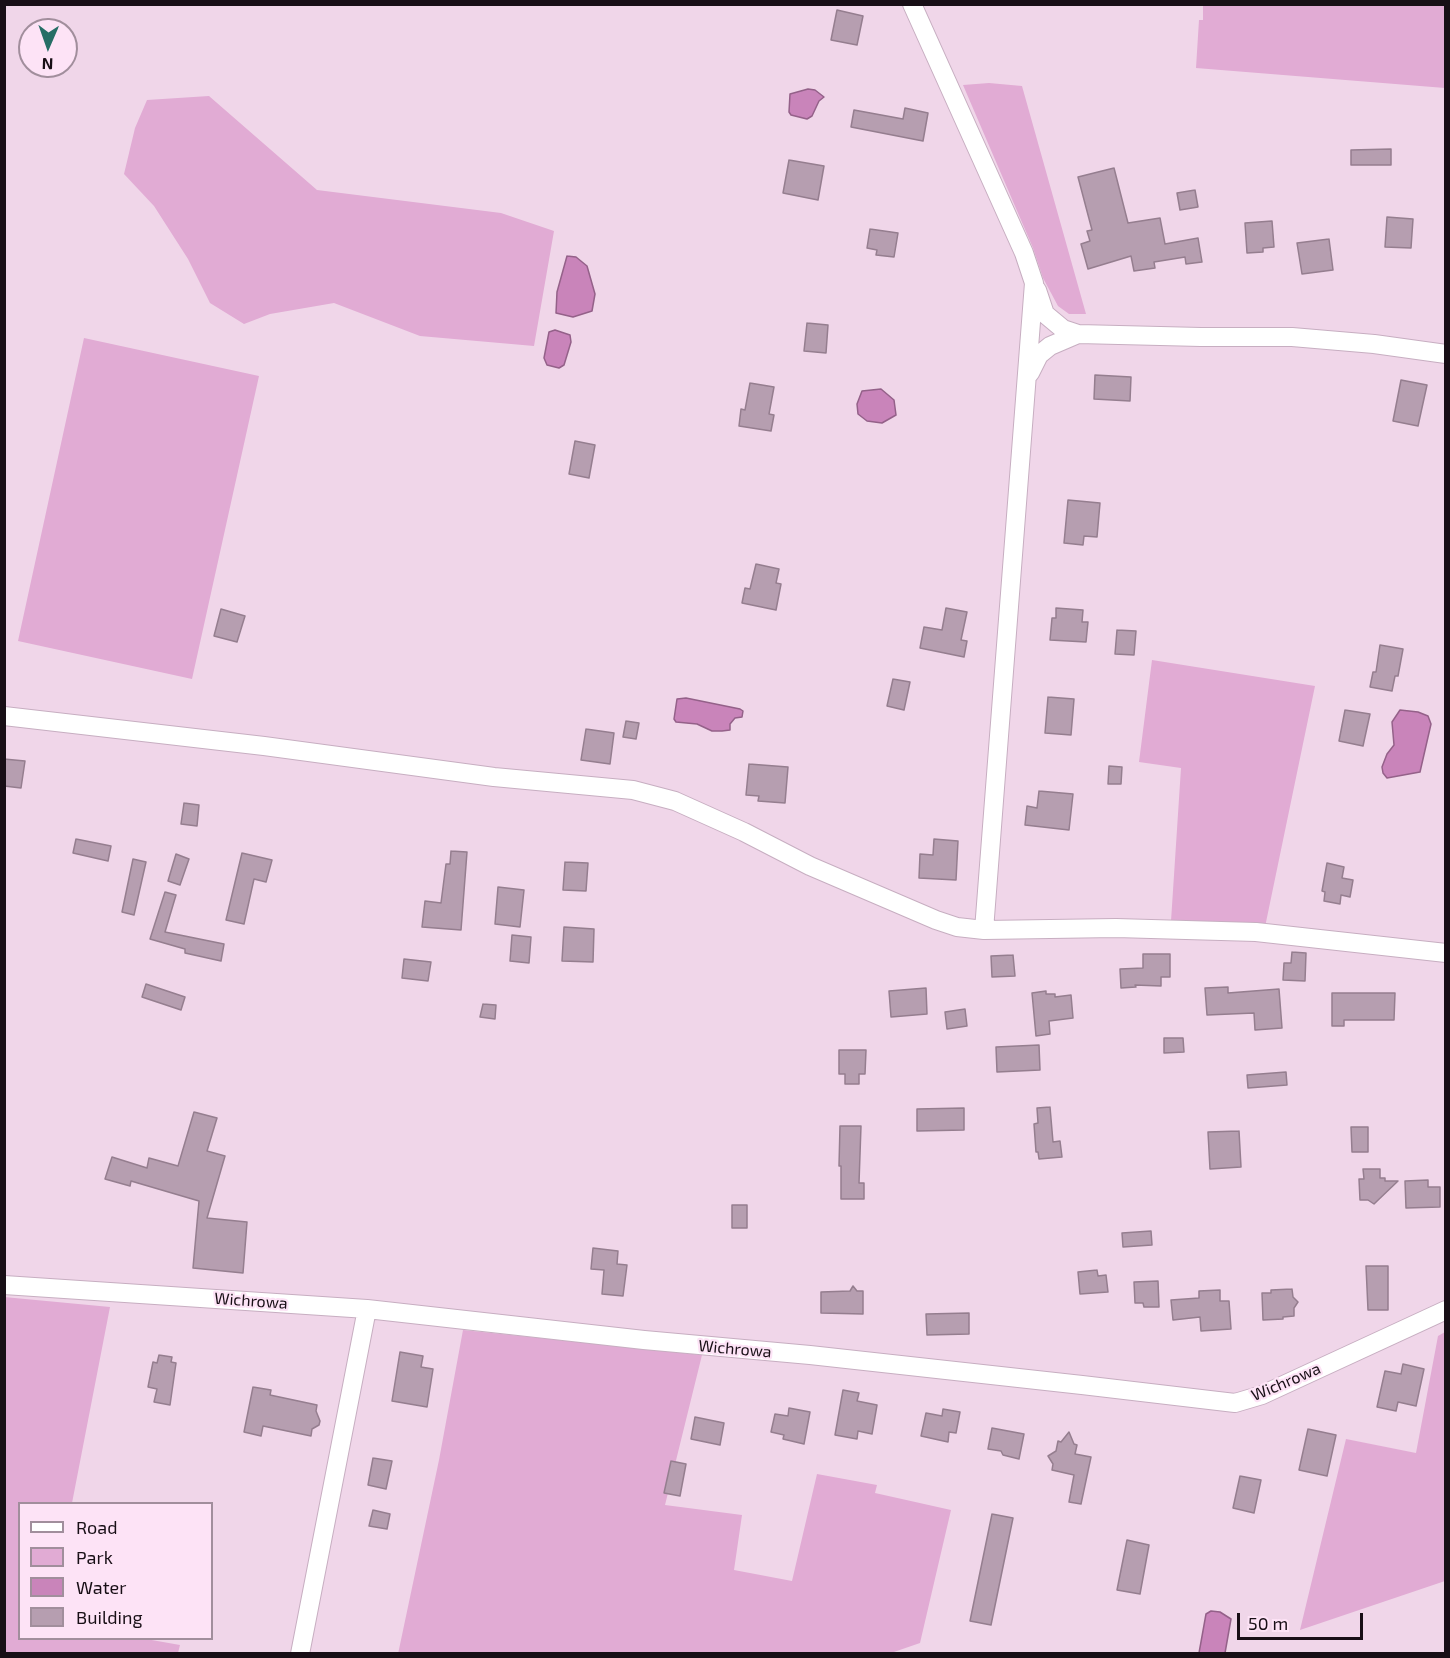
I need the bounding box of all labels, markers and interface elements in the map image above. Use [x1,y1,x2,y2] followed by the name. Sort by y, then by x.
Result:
[18,18,78,78] north arrow
[41,55,54,74] text: N
[214,1289,288,1313] street label: Wichrowa
[698,1336,772,1362] street label: Wichrowa
[1248,1359,1324,1405] street label: Wichrowa
[18,1502,213,1640] legend
[76,1516,117,1538] text: Road
[76,1546,113,1568] text: Park
[76,1576,126,1598] text: Water
[1240,1601,1366,1639] scale bar
[76,1606,143,1628] text: Building
[1248,1612,1288,1634] text: 50 m

